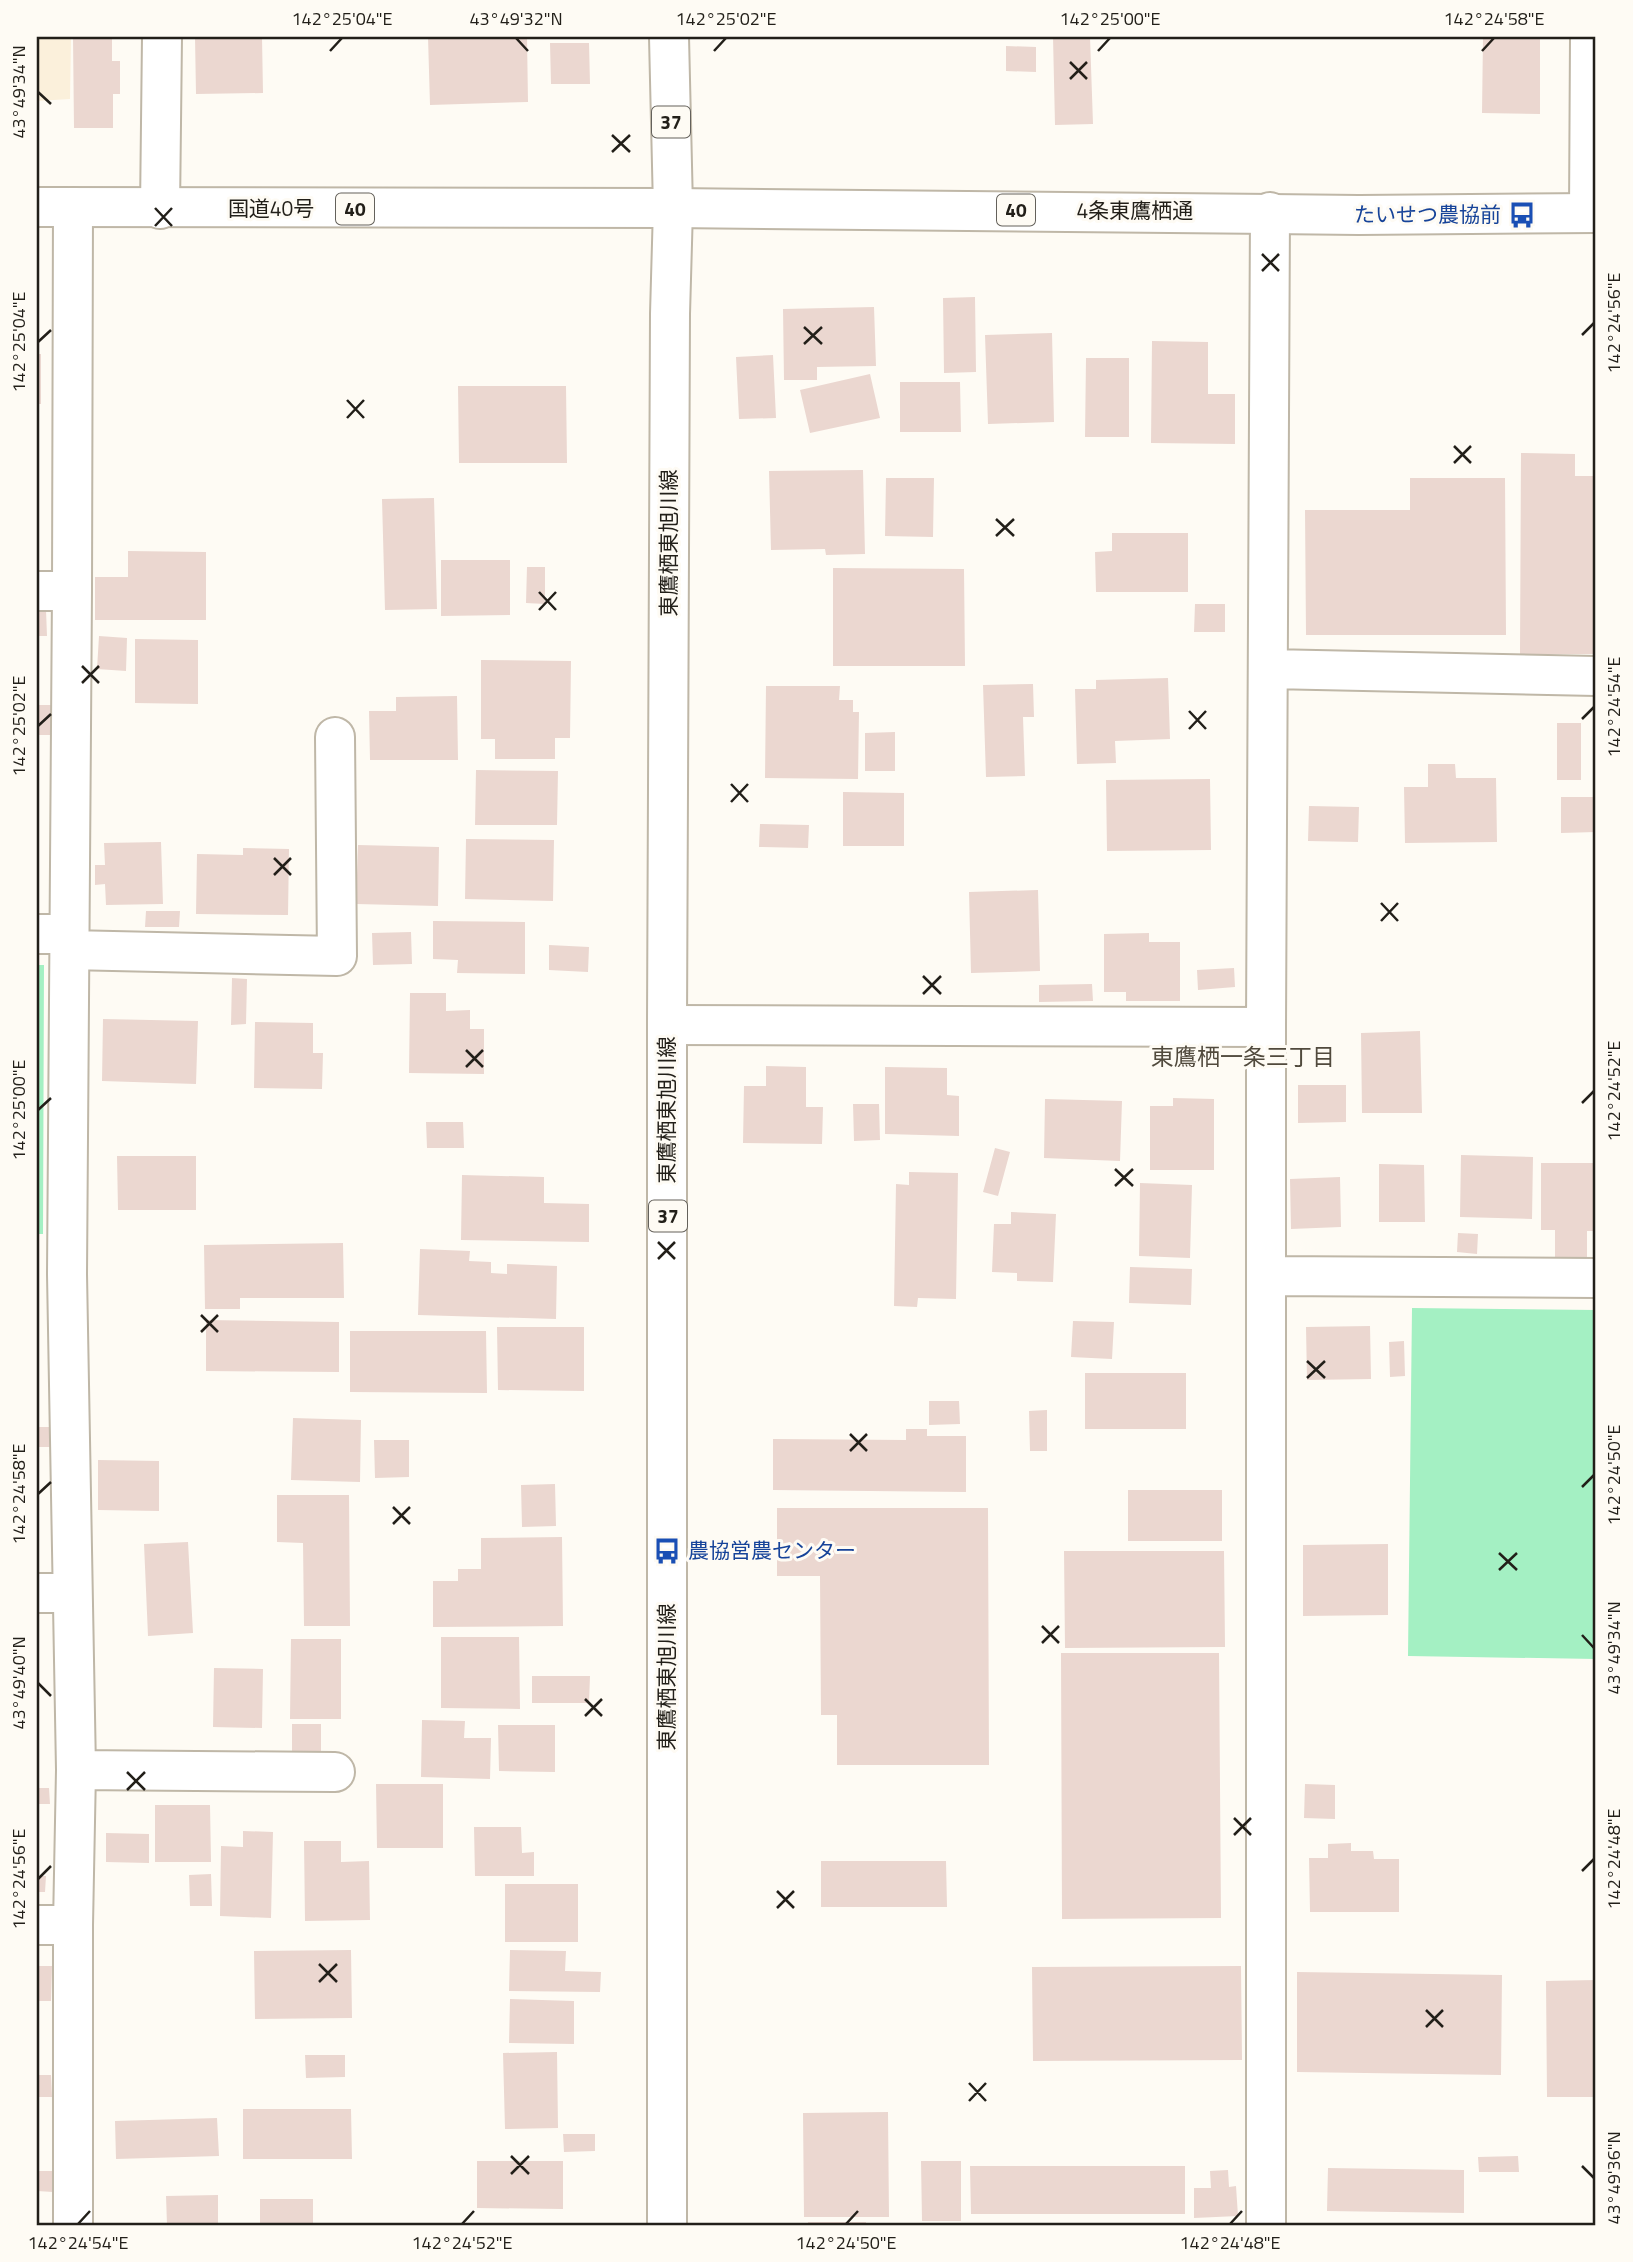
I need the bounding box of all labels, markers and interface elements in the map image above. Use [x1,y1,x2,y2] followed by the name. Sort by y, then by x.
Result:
[291,5,393,32] text: 142°25'04"E
[469,5,563,32] text: 43°49'32"N
[675,5,777,32] text: 142°25'02"E
[1059,5,1161,32] text: 142°25'00"E
[1443,5,1545,32] text: 142°24'58"E
[5,45,32,139] text: 43°49'34"N
[652,106,690,138] road number: 37
[228,192,314,224] street label: 国道40号
[336,194,374,224] road number: 40
[997,194,1035,226] road number: 40
[1077,194,1193,226] street label: 4条東鷹栖通
[1354,198,1501,230] place label: たいせつ農協前
[1507,200,1537,230] bus stop icon: たいせつ農協前
[1600,272,1627,374] text: 142°24'56"E
[5,291,32,393] text: 142°25'04"E
[652,470,684,617] street label: 東鷹栖東旭川線
[1600,656,1627,758] text: 142°24'54"E
[5,675,32,777] text: 142°25'02"E
[650,1037,682,1184] street label: 東鷹栖東旭川線
[1151,1039,1335,1074] district label: 東鷹栖一条三丁目
[1600,1040,1627,1142] text: 142°24'52"E
[5,1059,32,1161] text: 142°25'00"E
[649,1200,687,1232] road number: 37
[1600,1424,1627,1526] text: 142°24'50"E
[5,1443,32,1545] text: 142°24'58"E
[688,1534,856,1566] place label: 農協営農センター
[652,1536,682,1566] bus stop icon: 農協営農センター
[1600,1601,1627,1695] text: 43°49'34"N
[650,1604,682,1751] street label: 東鷹栖東旭川線
[5,1636,32,1730] text: 43°49'40"N
[1600,1808,1627,1910] text: 142°24'48"E
[5,1828,32,1930] text: 142°24'56"E
[1600,2131,1627,2225] text: 43°49'36"N
[27,2229,129,2256] text: 142°24'54"E
[411,2229,513,2256] text: 142°24'52"E
[795,2229,897,2256] text: 142°24'50"E
[1179,2229,1281,2256] text: 142°24'48"E

